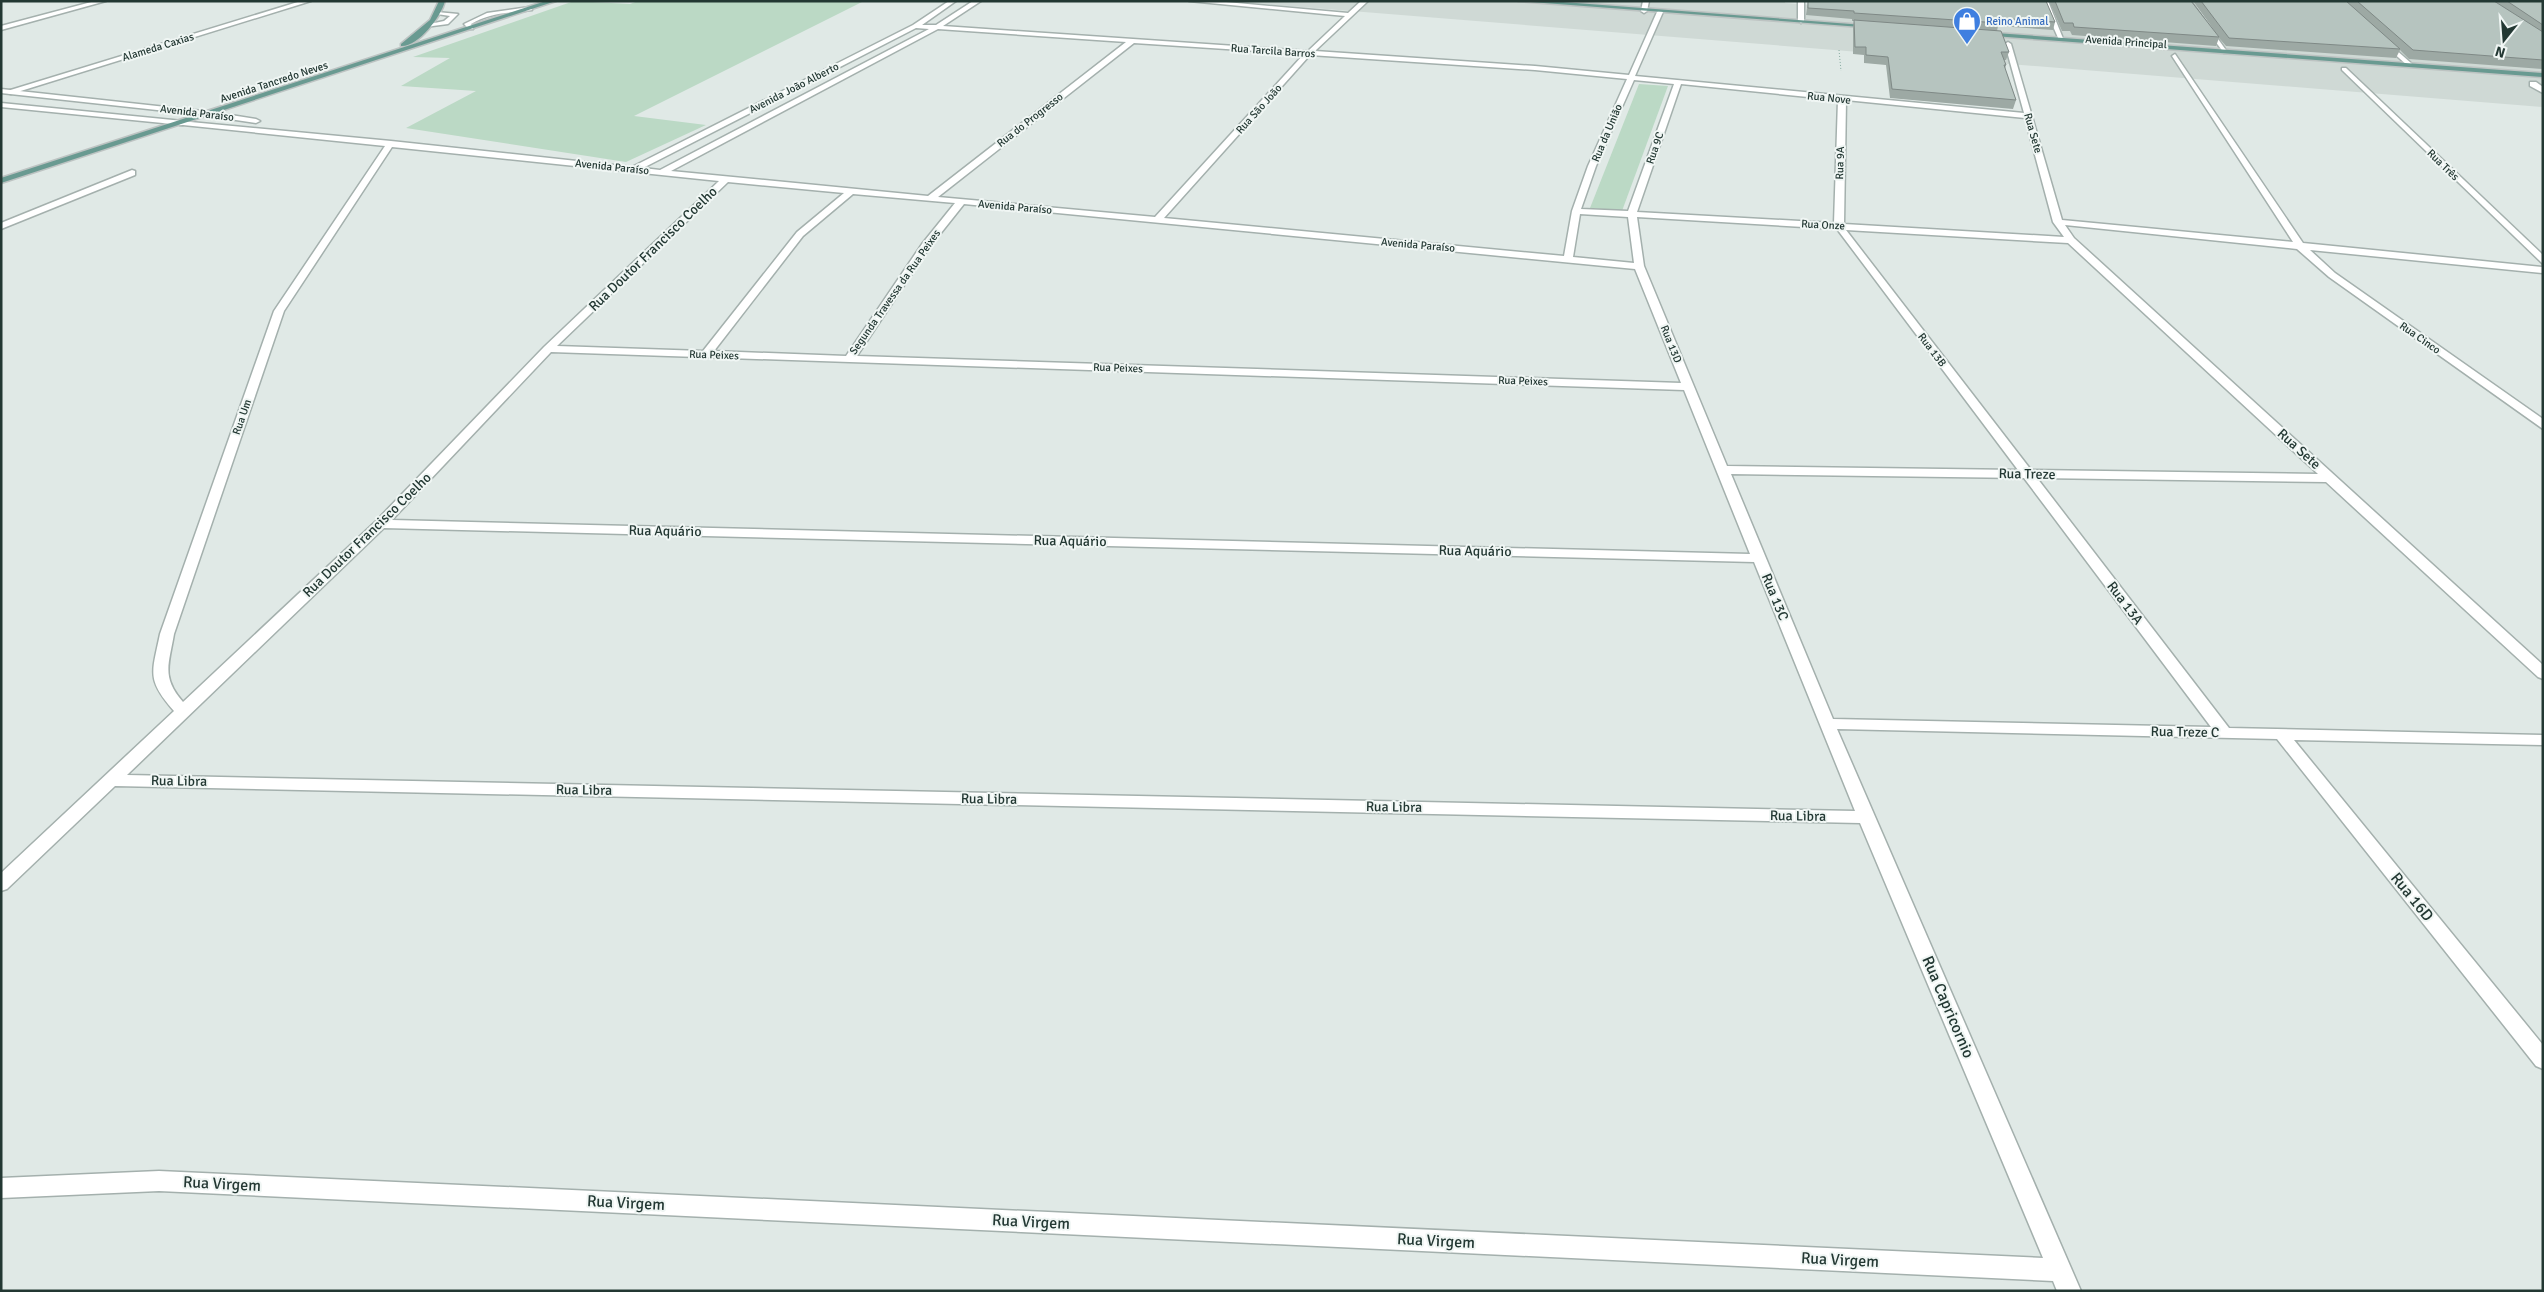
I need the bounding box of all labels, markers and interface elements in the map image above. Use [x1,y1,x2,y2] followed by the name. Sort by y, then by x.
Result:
[1952,6,1982,45] shop icon: Reino Animal
[1986,15,2048,28] place label: Reino Animal
[2479,15,2529,65] north arrow
[121,30,196,64] street label: Alameda Caxias
[2085,33,2167,51] street label: Avenida Principal
[1230,42,1316,60] street label: Rua Tarcila Barros
[2493,42,2507,62] text: N
[219,58,330,106] street label: Avenida Tancredo Neves
[747,60,841,116] street label: Avenida João Alberto
[1233,81,1285,136] street label: Rua São João
[1807,89,1851,107] street label: Rua Nove
[994,90,1066,150] street label: Rua do Progresso
[159,102,235,124] street label: Avenida Paraíso
[1589,102,1625,164] street label: Rua da União
[2021,111,2045,155] street label: Rua Sete
[1643,130,1667,166] street label: Rua 9C
[1833,146,1847,180] street label: Rua 9A
[2424,147,2462,183] street label: Rua Três
[574,157,650,177] street label: Avenida Paraíso
[585,183,721,315] street label: Rua Doutor Francisco Coelho
[977,197,1053,217] street label: Avenida Paraíso
[1801,217,1845,233] street label: Rua Onze
[847,227,943,357] street label: Segunda Travessa da Rua Peixes
[1380,235,1456,255] street label: Avenida Paraíso
[2397,319,2443,357] street label: Rua Cinco
[1658,323,1684,365] street label: Rua 13D
[1915,331,1949,370] street label: Rua 13B
[689,348,739,362] street label: Rua Peixes
[1093,361,1143,375] street label: Rua Peixes
[1498,374,1548,388] street label: Rua Peixes
[230,397,254,436] street label: Rua Um
[2274,425,2324,473] street label: Rua Sete
[1998,465,2056,483] street label: Rua Treze
[299,469,435,601] street label: Rua Doutor Francisco Coelho
[628,522,702,540] street label: Rua Aquário
[1033,532,1107,550] street label: Rua Aquário
[1438,542,1512,560] street label: Rua Aquário
[1758,571,1792,623] street label: Rua 13C
[2103,578,2147,628] street label: Rua 13A
[2151,723,2219,741] street label: Rua Treze C
[151,772,207,790] street label: Rua Libra
[556,781,612,799] street label: Rua Libra
[961,790,1017,808] street label: Rua Libra
[1366,798,1422,816] street label: Rua Libra
[1770,807,1826,825] street label: Rua Libra
[2386,868,2438,926] street label: Rua 16D
[1917,953,1979,1061] street label: Rua Capricornio
[182,1172,262,1196] street label: Rua Virgem
[586,1191,666,1215] street label: Rua Virgem
[991,1210,1071,1234] street label: Rua Virgem
[1396,1229,1476,1253] street label: Rua Virgem
[1800,1248,1880,1272] street label: Rua Virgem

